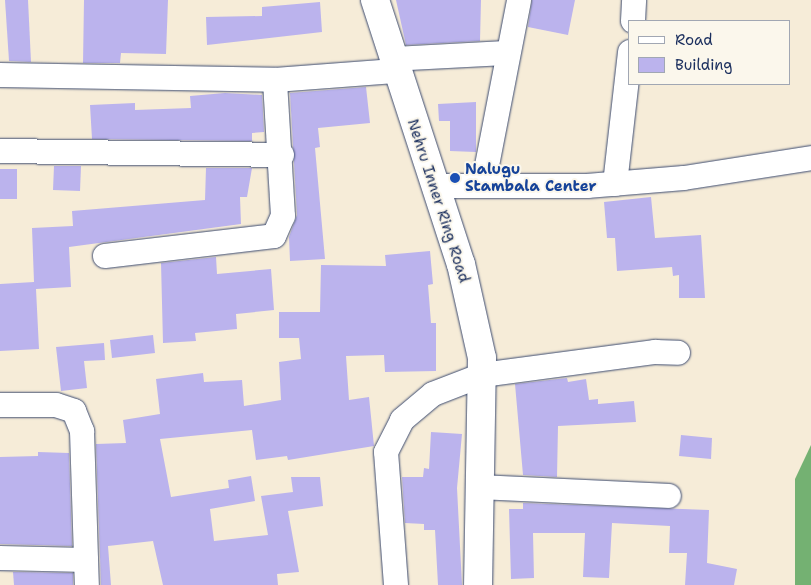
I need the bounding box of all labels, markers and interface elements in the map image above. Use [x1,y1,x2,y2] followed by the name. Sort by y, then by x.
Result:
[628,20,791,85] legend
[675,30,713,50] text: Road
[675,55,732,75] text: Building
[403,117,473,285] street label: Nehru Inner Ring Road
[465,160,597,195] place label: Nalugu Stambala Center
[449,172,461,184] marker: Nalugu Stambala Center

